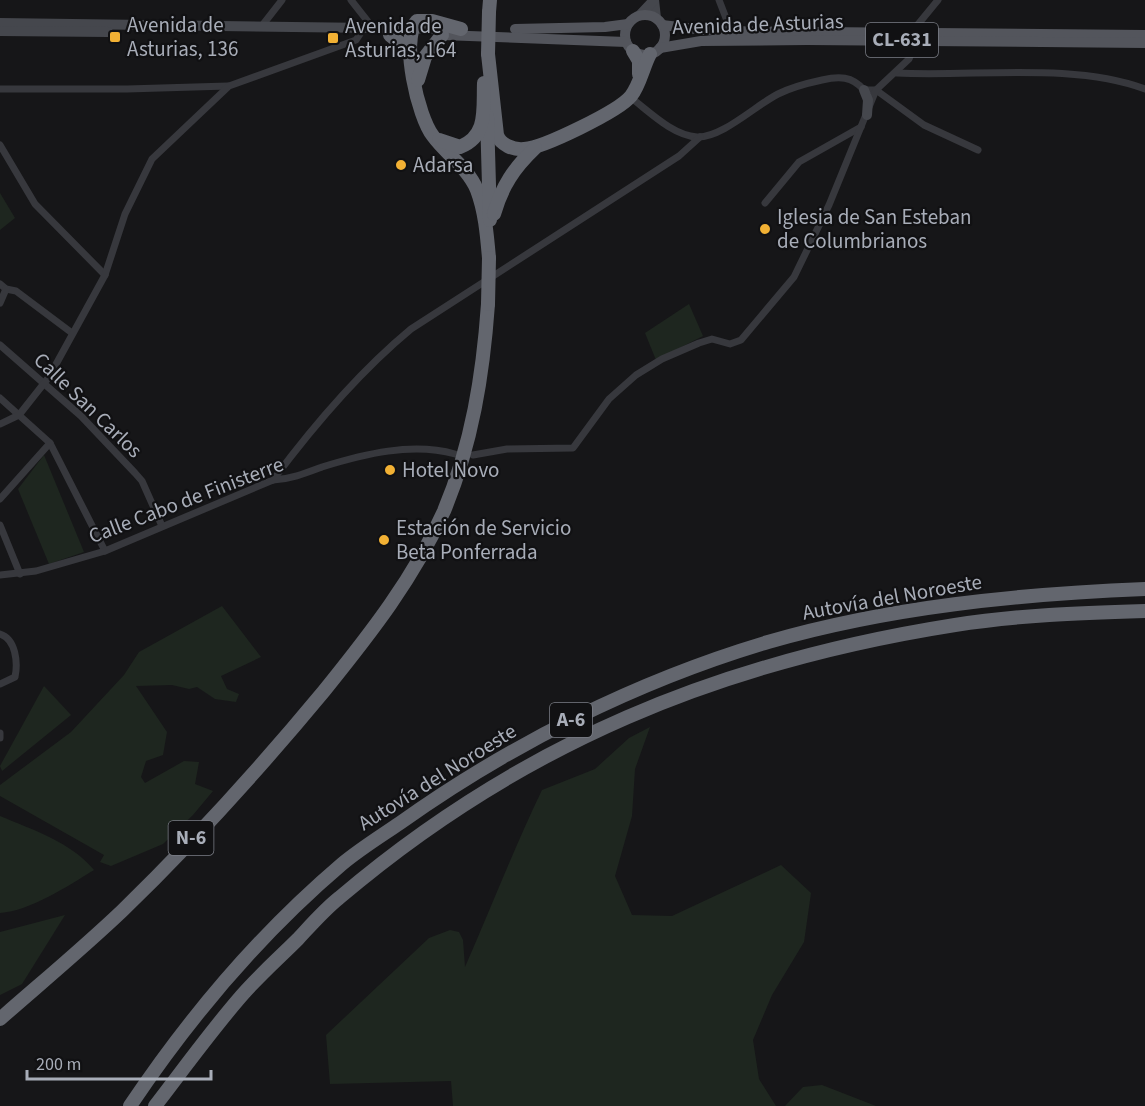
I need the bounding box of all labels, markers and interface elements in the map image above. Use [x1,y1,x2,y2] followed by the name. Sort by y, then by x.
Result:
[672,6,844,42] street label: Avenida de Asturias
[127,10,238,64] place label: Avenida de Asturias, 136
[345,11,456,65] place label: Avenida de Asturias, 164
[866,23,938,57] road number: CL-631
[108,30,122,44] marker: Avenida de Asturias, 136
[326,31,340,45] marker: Avenida de Asturias, 164
[413,150,473,180] place label: Adarsa
[394,158,408,172] marker: Adarsa
[777,202,971,256] place label: Iglesia de San Esteban de Columbrianos
[758,222,772,236] marker: Iglesia de San Esteban de Columbrianos
[27,345,149,465] street label: Calle San Carlos
[84,449,288,551] street label: Calle Cabo de Finisterre
[402,455,500,485] place label: Hotel Novo
[383,463,397,477] marker: Hotel Novo
[396,513,571,567] place label: Estación de Servicio Beta Ponferrada
[377,533,391,547] marker: Estación de Servicio Beta Ponferrada
[800,566,984,628] street label: Autovía del Noroeste
[550,703,592,737] road number: A-6
[352,716,522,838] street label: Autovía del Noroeste
[168,821,213,855] road number: N-6
[27,1043,212,1081] scale bar
[36,1052,81,1077] text: 200 m

